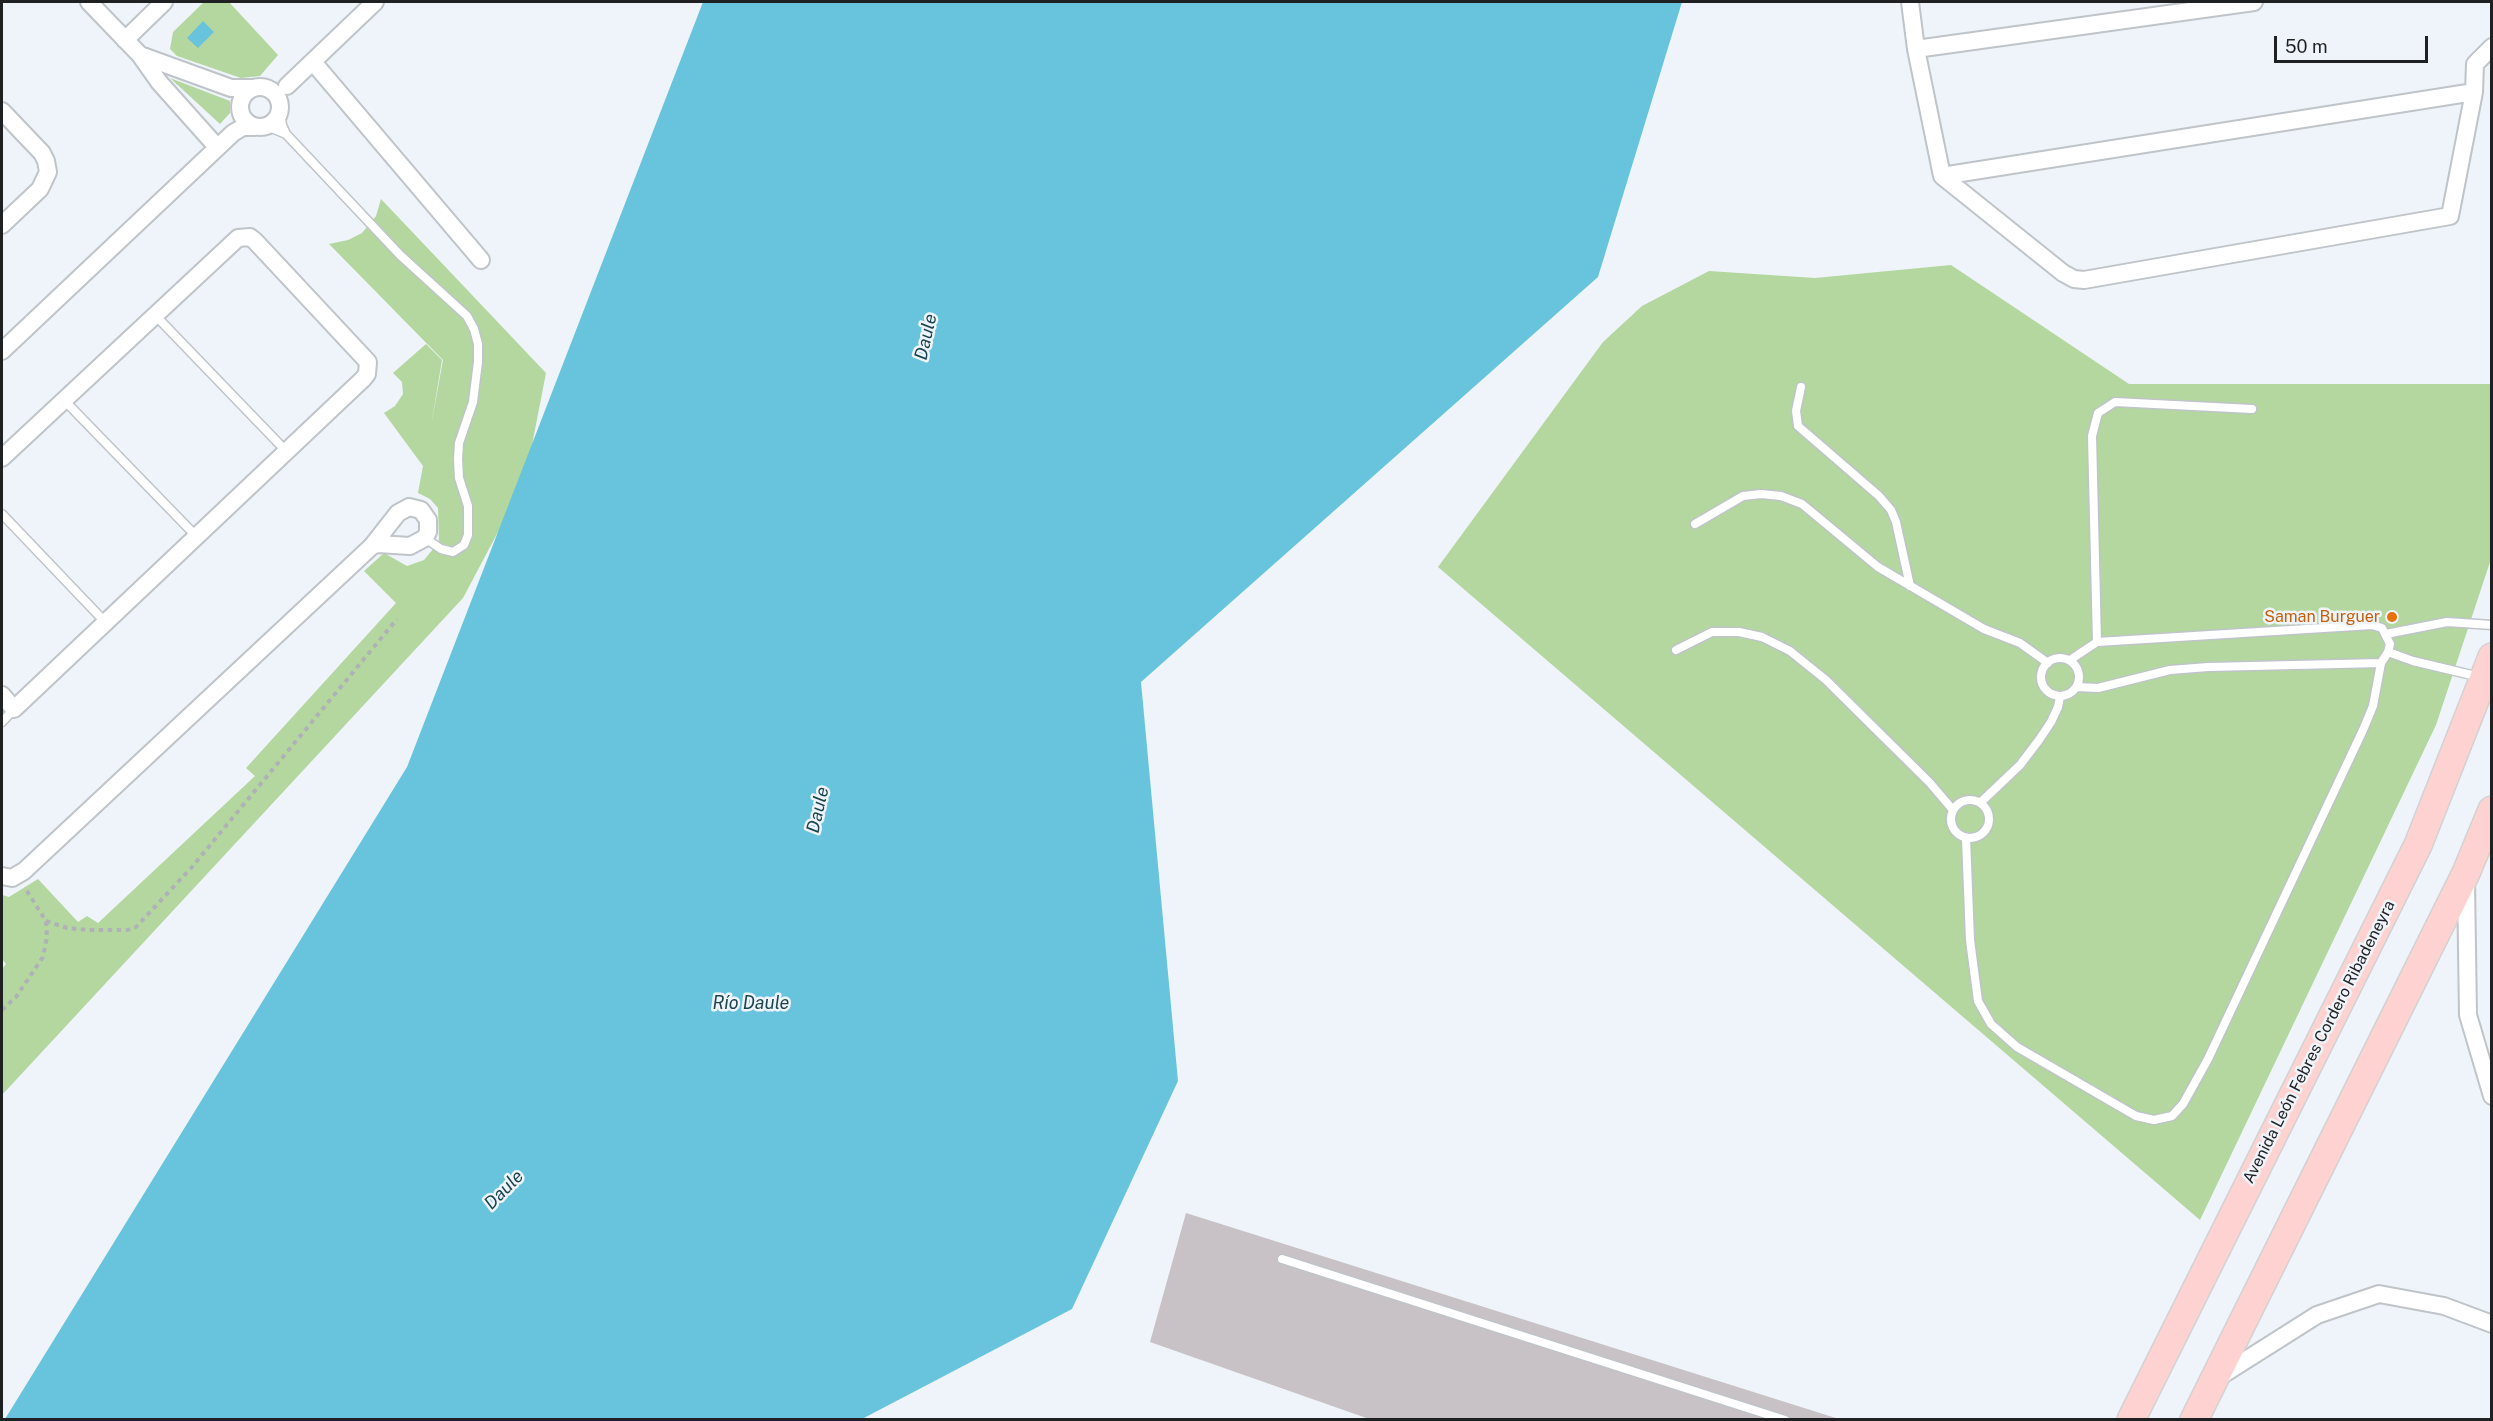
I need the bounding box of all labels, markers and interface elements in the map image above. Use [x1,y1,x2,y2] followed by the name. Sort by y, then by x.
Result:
[2277,24,2432,62] scale bar
[2285,36,2328,57] text: 50 m
[910,312,942,362] water label: Daule
[2264,607,2380,627] place label: Saman Burguer
[2385,610,2399,624] marker: Saman Burguer
[802,785,834,835] water label: Daule
[2239,897,2399,1187] street label: Avenida León Febres Cordero Ribadeneyra
[713,992,789,1014] water label: Río Daule
[480,1166,528,1214] water label: Daule

